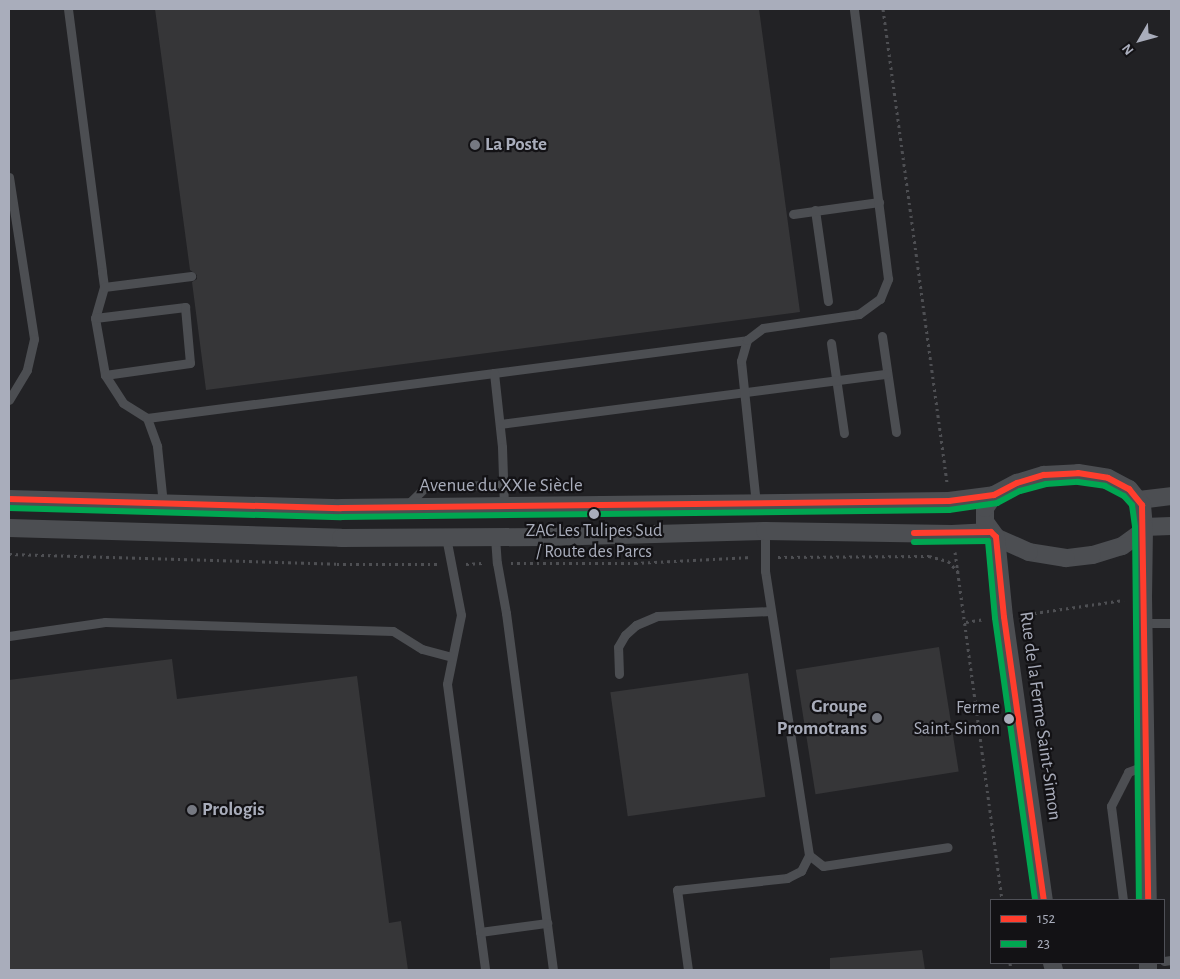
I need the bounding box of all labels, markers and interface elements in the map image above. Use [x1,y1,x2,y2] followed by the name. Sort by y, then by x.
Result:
[1115,15,1165,65] north arrow
[1120,41,1137,57] text: N
[485,134,547,156] place label: La Poste
[469,139,481,151] marker: La Poste
[419,475,583,497] street label: Avenue du XXIe Siècle
[589,509,599,519] marker: ZAC Les Tulipes Sud / Route des Parcs
[526,521,662,564] place label: ZAC Les Tulipes Sud / Route des Parcs
[1014,610,1066,822] street label: Rue de la Ferme Saint-Simon
[777,696,867,740] place label: Groupe Promotrans
[914,698,1000,741] place label: Ferme Saint-Simon
[871,712,883,724] marker: Groupe Promotrans
[1004,714,1014,724] marker: Ferme Saint-Simon
[202,799,265,821] place label: Prologis
[186,804,198,816] marker: Prologis
[990,899,1165,964] legend
[1037,911,1055,926] text: 152
[1037,936,1050,951] text: 23

